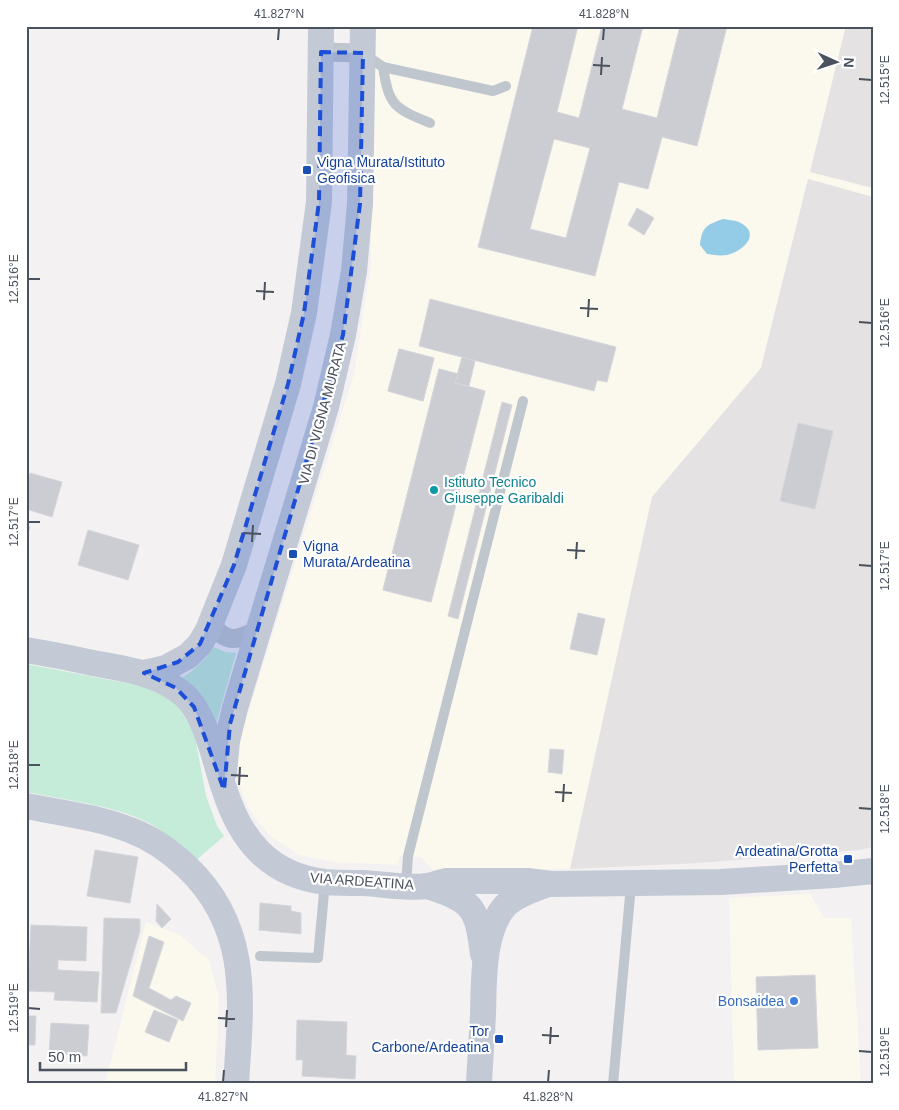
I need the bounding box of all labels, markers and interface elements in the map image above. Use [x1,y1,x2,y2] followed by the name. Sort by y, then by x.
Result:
[254,7,304,21] text: 41.827°N
[579,7,629,21] text: 41.828°N
[812,38,862,88] north arrow
[878,55,892,105] text: 12.515°E
[841,57,857,68] text: N
[317,154,445,186] place label: Vigna Murata/Istituto Geofisica
[301,164,313,176] marker: Vigna Murata/Istituto Geofisica
[7,254,21,304] text: 12.516°E
[878,298,892,348] text: 12.516°E
[295,339,349,486] street label: VIA DI VIGNA MURATA
[444,474,564,506] place label: Istituto Tecnico Giuseppe Garibaldi
[428,484,440,496] marker: Istituto Tecnico Giuseppe Garibaldi
[7,497,21,547] text: 12.517°E
[303,538,411,570] place label: Vigna Murata/Ardeatina
[878,541,892,591] text: 12.517°E
[287,548,299,560] marker: Vigna Murata/Ardeatina
[7,740,21,790] text: 12.518°E
[878,784,892,834] text: 12.518°E
[735,843,838,875] place label: Ardeatina/Grotta Perfetta
[842,853,854,865] marker: Ardeatina/Grotta Perfetta
[310,869,415,893] street label: VIA ARDEATINA
[7,983,21,1033] text: 12.519°E
[718,993,784,1009] place label: Bonsaidea
[788,995,800,1007] marker: Bonsaidea
[371,1023,489,1055] place label: Tor Carbone/Ardeatina
[878,1027,892,1077] text: 12.519°E
[493,1033,505,1045] marker: Tor Carbone/Ardeatina
[40,1040,186,1072] scale bar
[48,1048,81,1065] text: 50 m
[198,1090,248,1104] text: 41.827°N
[523,1090,573,1104] text: 41.828°N

